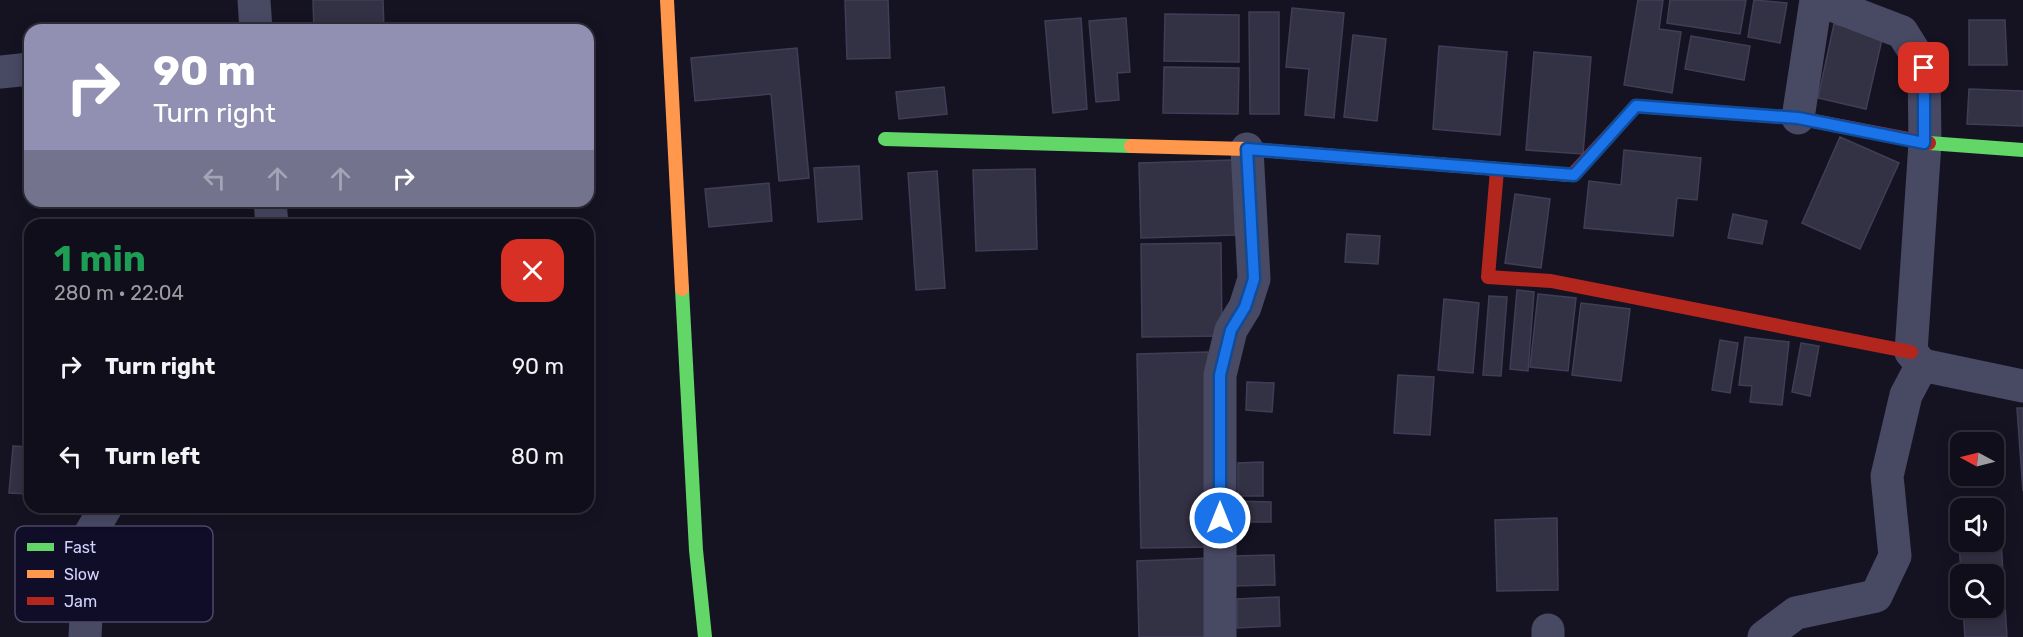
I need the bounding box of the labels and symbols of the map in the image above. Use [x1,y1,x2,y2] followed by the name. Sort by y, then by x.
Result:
[1898,42,1949,93] pin
[1950,432,2004,486] north arrow
[1188,486,1252,550] position arrow
[15,526,213,622] legend
[64,538,96,557] text: Fast
[64,565,100,584] text: Slow
[64,592,97,611] text: Jam

